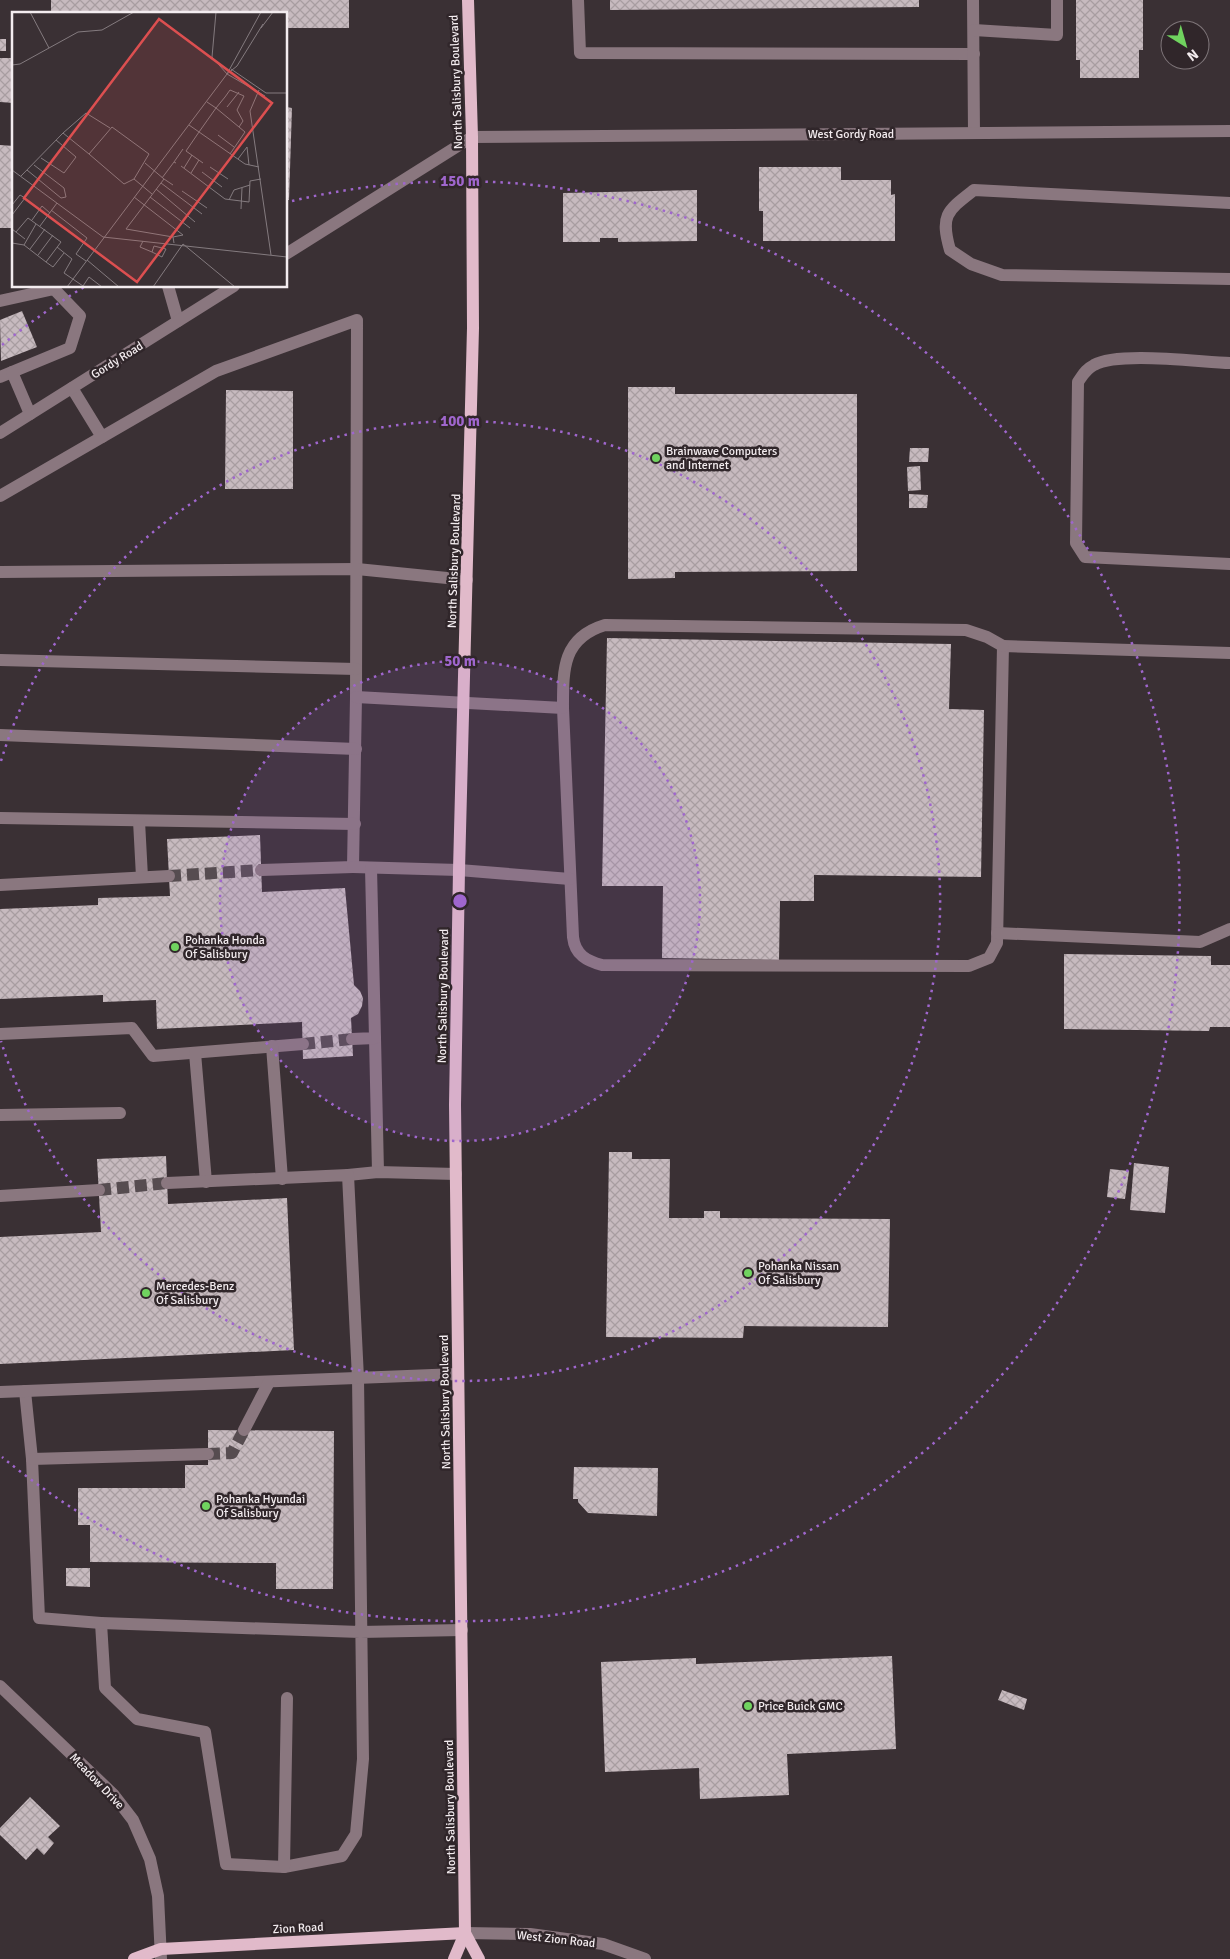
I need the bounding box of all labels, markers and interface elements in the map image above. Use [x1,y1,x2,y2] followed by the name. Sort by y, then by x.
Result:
[12,12,288,288] inset map
[447,14,466,149] street label: North Salisbury Boulevard
[1160,20,1210,70] north arrow
[1184,45,1202,65] text: N
[808,127,894,142] street label: West Gordy Road
[440,172,480,190] text: 150 m
[88,339,146,382] street label: Gordy Road
[440,412,480,430] text: 100 m
[666,444,777,473] place label: Brainwave Computers and Internet
[650,452,662,464] marker: Brainwave Computers and Internet
[445,494,464,629] street label: North Salisbury Boulevard
[444,652,476,670] text: 50 m
[451,892,469,910] centre of rings
[435,929,452,1063] street label: North Salisbury Boulevard
[185,933,265,962] place label: Pohanka Honda Of Salisbury
[169,941,181,953] marker: Pohanka Honda Of Salisbury
[758,1259,839,1288] place label: Pohanka Nissan Of Salisbury
[742,1267,754,1279] marker: Pohanka Nissan Of Salisbury
[156,1279,234,1308] place label: Mercedes-Benz Of Salisbury
[140,1287,152,1299] marker: Mercedes-Benz Of Salisbury
[437,1335,454,1469] street label: North Salisbury Boulevard
[216,1492,305,1521] place label: Pohanka Hyundai Of Salisbury
[200,1500,212,1512] marker: Pohanka Hyundai Of Salisbury
[758,1699,843,1714] place label: Price Buick GMC
[742,1700,754,1712] marker: Price Buick GMC
[442,1740,459,1874] street label: North Salisbury Boulevard
[66,1750,127,1813] street label: Meadow Drive
[272,1920,324,1937] street label: Zion Road
[516,1928,596,1951] street label: West Zion Road

